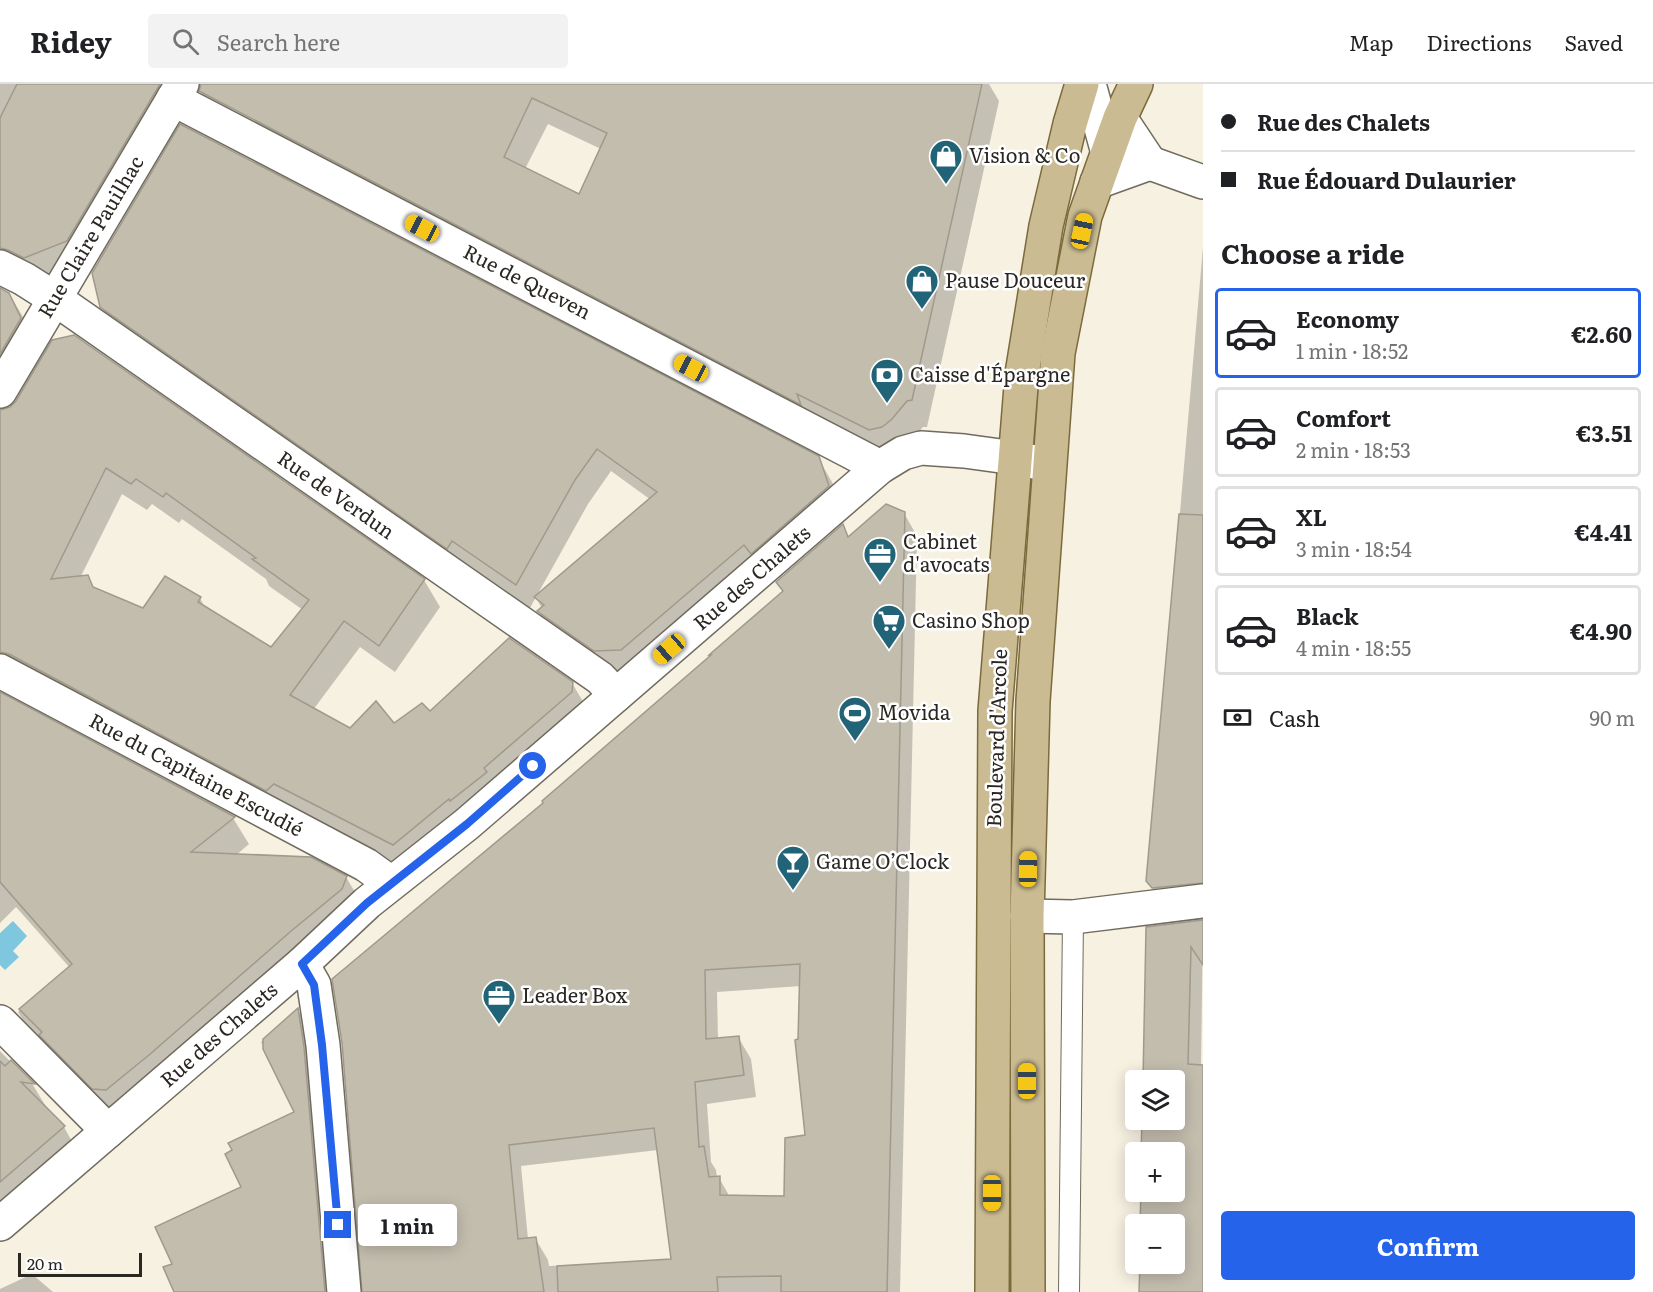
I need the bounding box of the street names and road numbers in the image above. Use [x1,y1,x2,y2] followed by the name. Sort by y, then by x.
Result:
[29,149,150,323] street label: Rue Claire Pauilhac
[459,235,597,325] street label: Rue de Queven
[272,442,402,545] street label: Rue de Verdun
[685,517,816,636] street label: Rue des Chalets
[977,648,1013,828] street label: Boulevard d'Arcole
[85,704,309,842] street label: Rue du Capitaine Escudié
[152,974,283,1093] street label: Rue des Chalets

